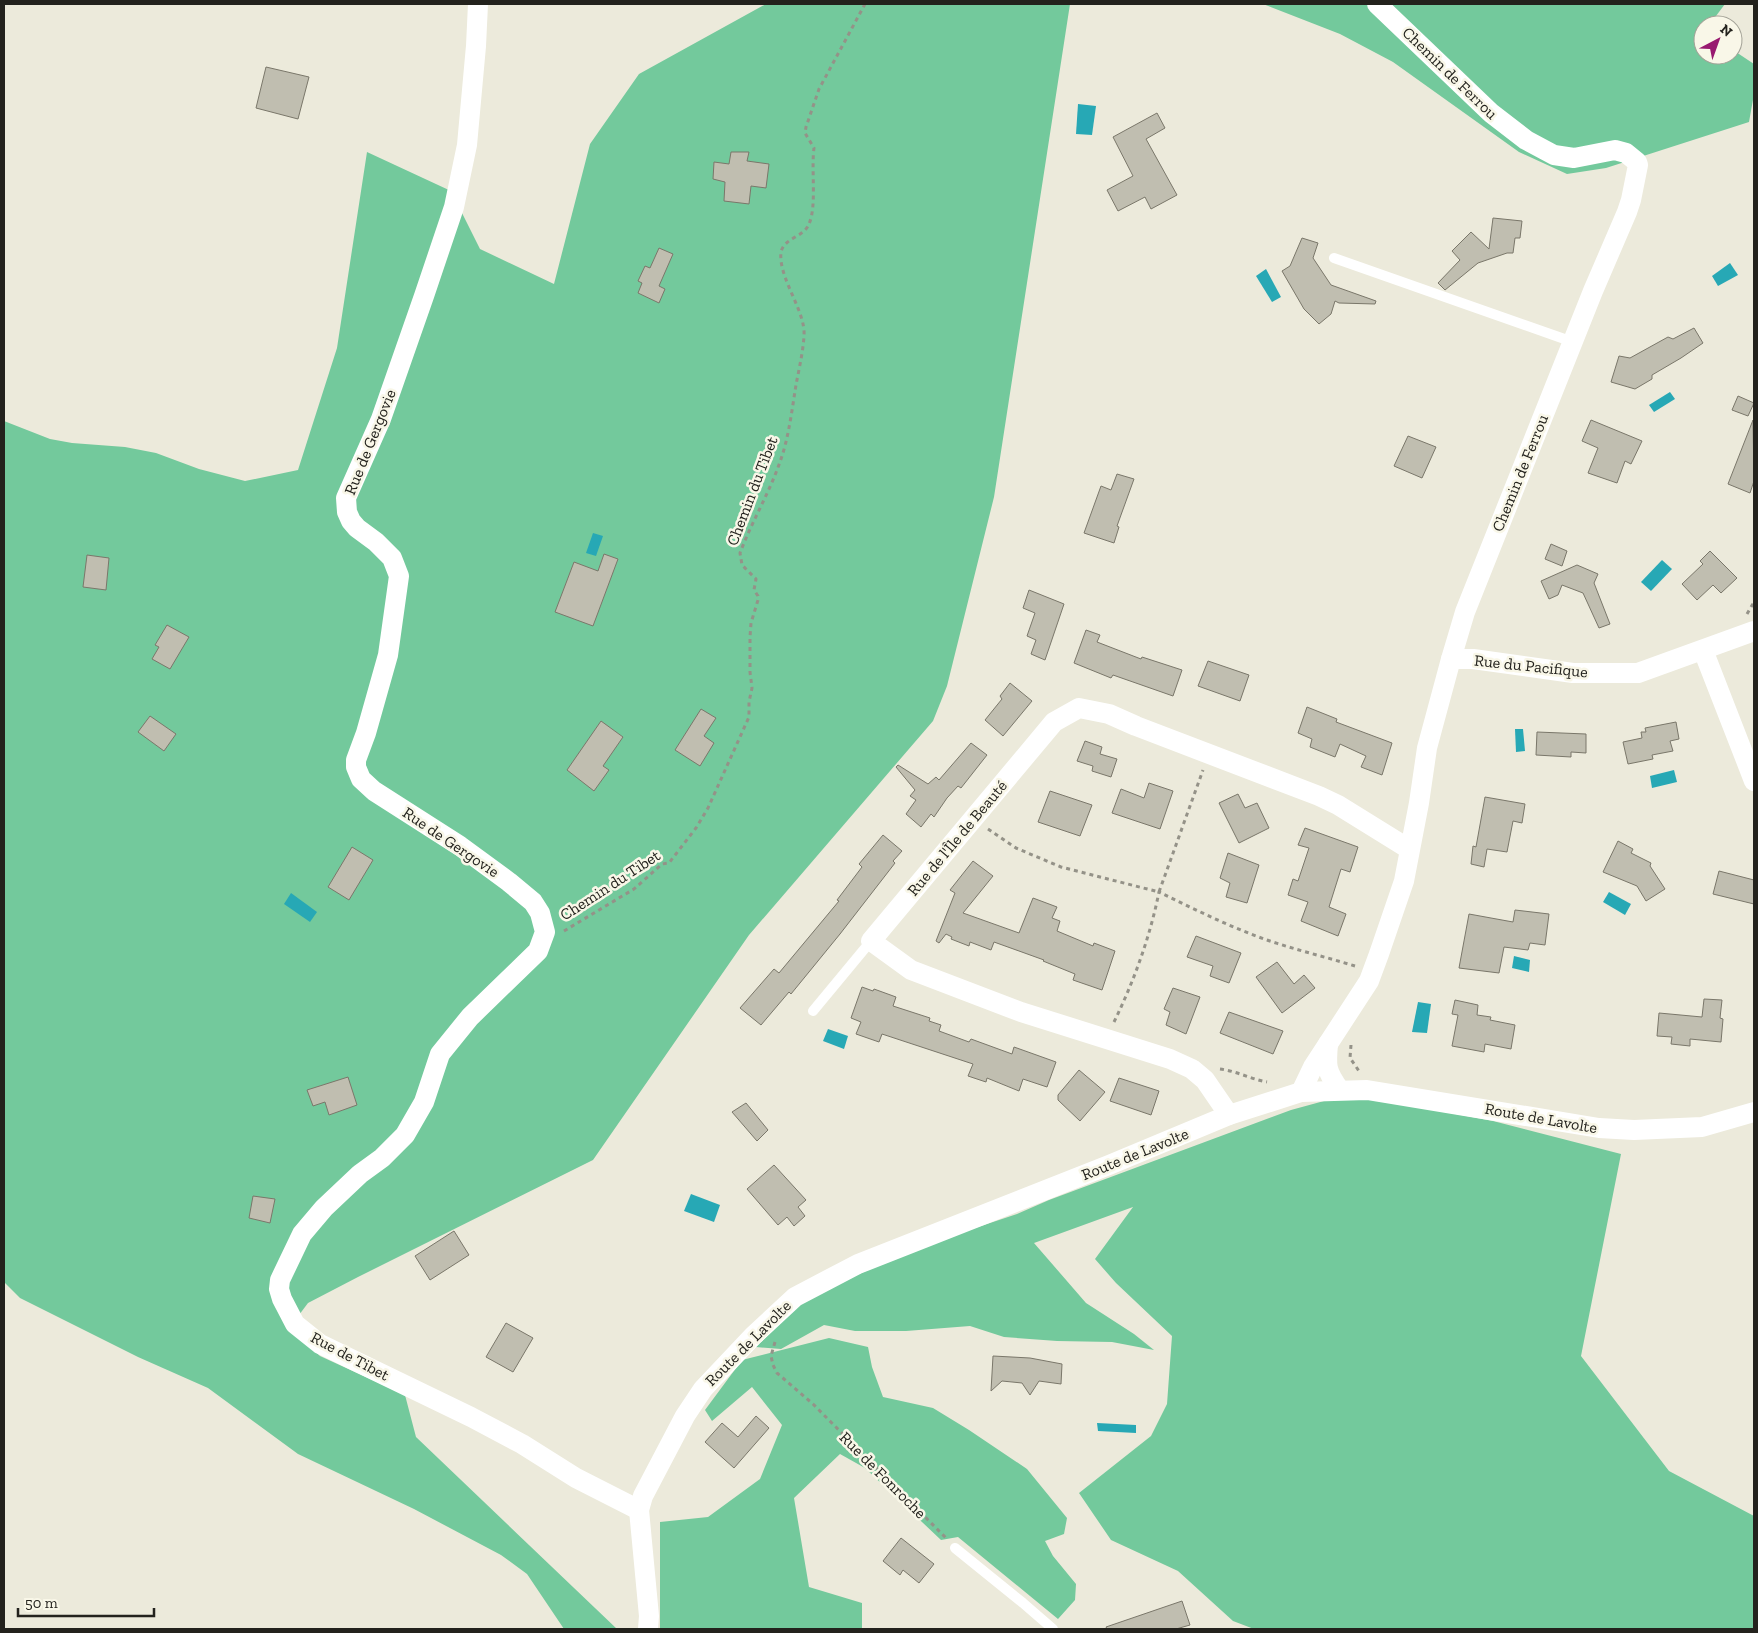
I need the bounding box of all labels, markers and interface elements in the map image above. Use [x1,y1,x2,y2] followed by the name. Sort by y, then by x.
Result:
[1693,15,1743,65] north arrow
[1717,21,1736,41] text: N
[1399,23,1501,123] street label: Chemin de Ferrou
[340,386,400,498] street label: Rue de Gergovie
[1488,412,1552,534] street label: Chemin de Ferrou
[722,434,782,548] street label: Chemin du Tibet
[1473,651,1589,681] street label: Rue du Pacifique
[903,776,1011,900] street label: Rue de l'Île de Beauté
[399,803,503,881] street label: Rue de Gergovie
[556,846,664,924] street label: Chemin du Tibet
[1483,1099,1599,1137] street label: Route de Lavolte
[1079,1124,1191,1184] street label: Route de Lavolte
[701,1296,795,1390] street label: Route de Lavolte
[308,1327,392,1385] street label: Rue de Tibet
[836,1428,930,1522] street label: Rue de Fonroche
[18,1586,154,1618] scale bar
[25,1594,58,1612] text: 50 m

